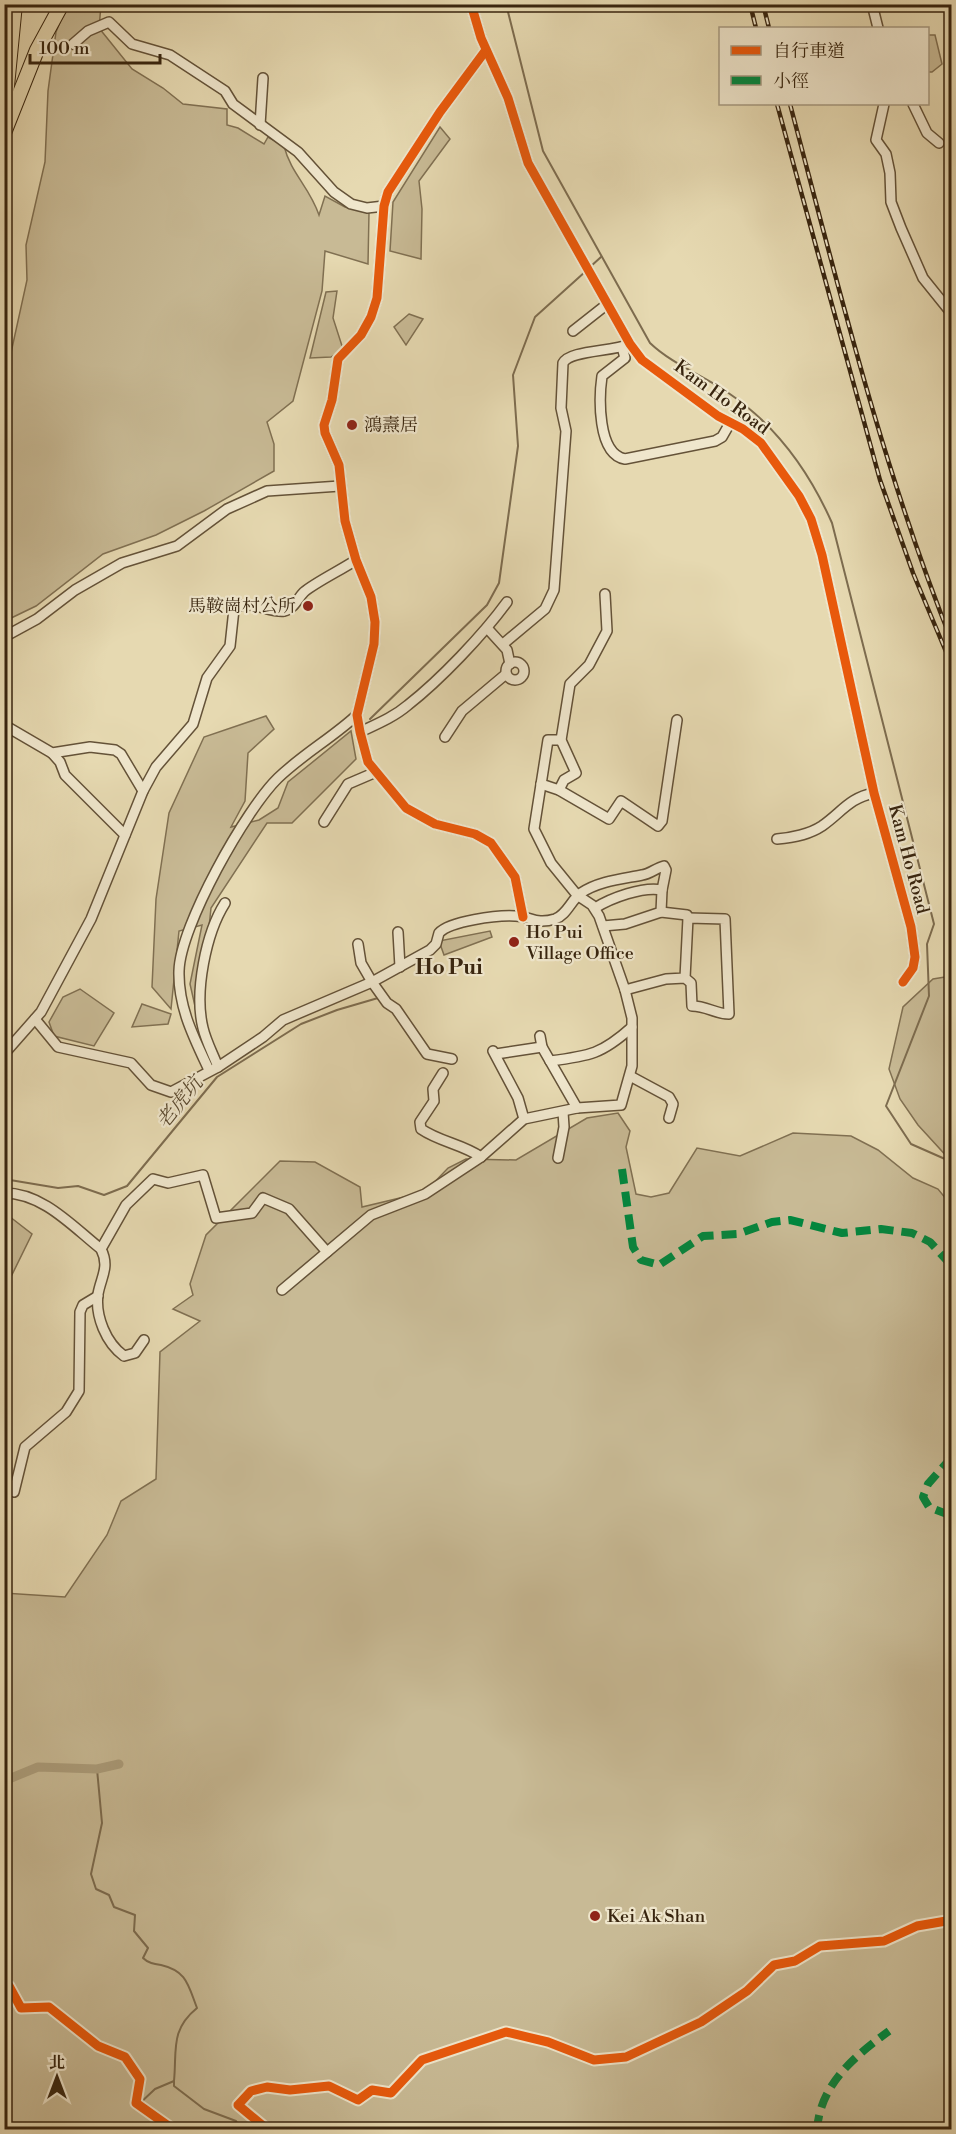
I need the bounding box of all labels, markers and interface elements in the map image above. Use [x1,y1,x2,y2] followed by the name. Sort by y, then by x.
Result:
[30,27,160,65] scale bar
[719,27,929,105] legend
[39,37,90,60] text: 100 m
[773,40,845,63] text: 自行車道
[773,70,809,93] text: 小徑
[669,355,775,440] street label: Kam Ho Road
[364,414,418,437] place label: 鴻燾居
[345,418,359,432] marker: 鴻燾居
[188,595,296,618] place label: 馬鞍崗村公所
[301,599,315,613] marker: 馬鞍崗村公所
[883,802,934,917] street label: Kam Ho Road
[525,921,634,965] place label: Ho Pui Village Office
[507,935,521,949] marker: Ho Pui Village Office
[415,955,483,981] district label: Ho Pui
[152,1069,211,1134] water label: 老虎坑
[607,1905,705,1928] place label: Kei Ak Shan
[588,1909,602,1923] marker: Kei Ak Shan
[27,2047,87,2107] north arrow
[49,2053,65,2073] text: 北

